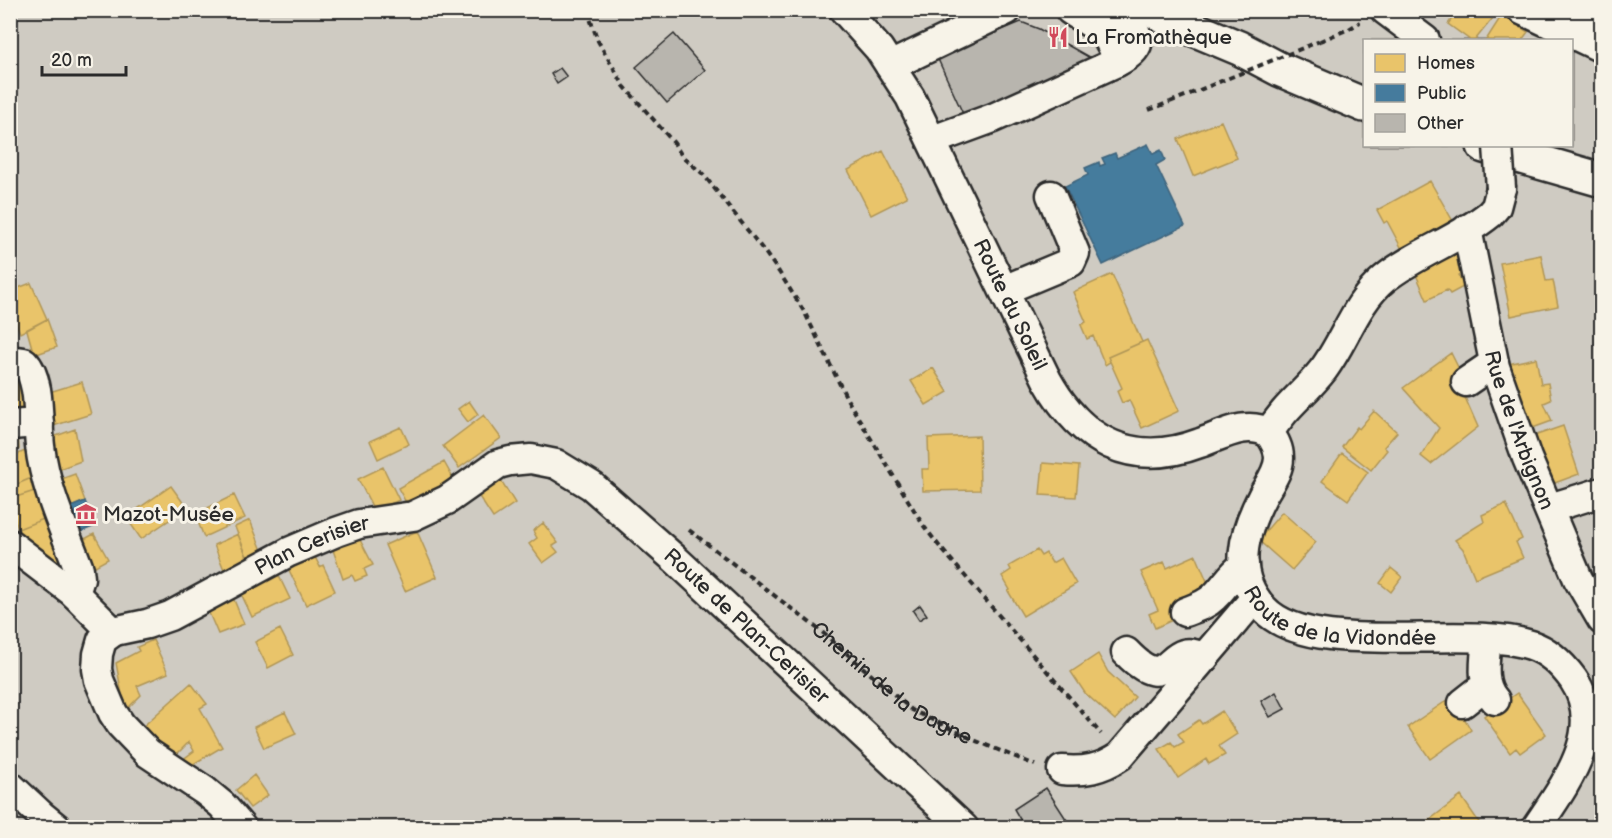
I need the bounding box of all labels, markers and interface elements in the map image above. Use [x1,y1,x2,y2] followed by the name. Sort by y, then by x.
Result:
[1046,25,1070,49] restaurant icon: La Fromathèque
[1075,25,1232,50] place label: La Fromathèque
[42,39,126,77] scale bar
[1363,39,1573,147] legend
[51,50,92,71] text: 20 m
[1417,53,1475,74] text: Homes
[1417,83,1466,104] text: Public
[1417,113,1464,134] text: Other
[968,235,1052,374] street label: Route du Soleil
[1479,348,1559,514] street label: Rue de l'Arbignon
[74,502,98,526] museum icon: Mazot-Musée
[103,502,234,527] place label: Mazot-Musée
[250,511,371,581] street label: Plan Cerisier
[659,543,835,710] street label: Route de Plan-Cerisier
[1238,581,1436,651] street label: Route de la Vidondée
[806,616,976,750] street label: Chemin de la Dagne

